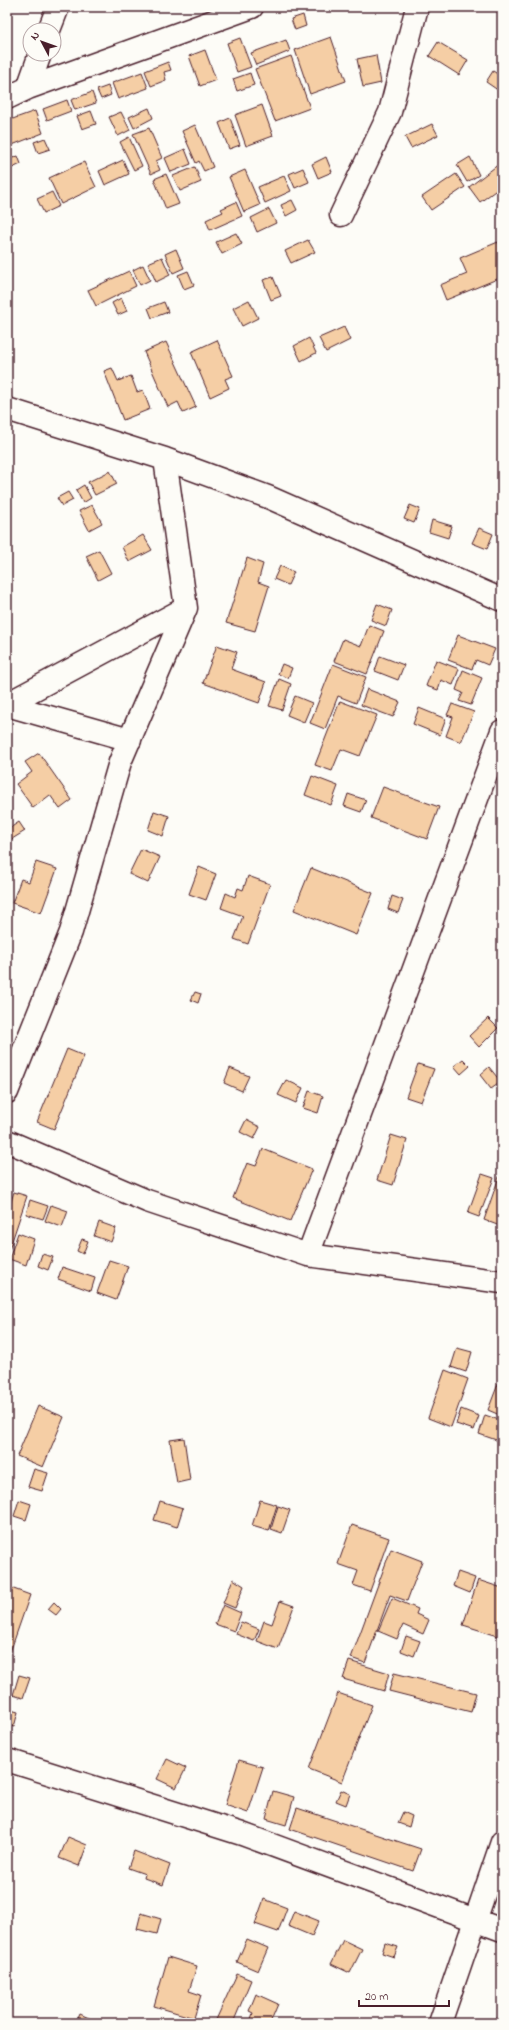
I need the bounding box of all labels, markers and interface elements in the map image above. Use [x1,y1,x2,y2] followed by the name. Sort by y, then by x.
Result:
[22,22,62,62] north arrow
[27,28,44,44] text: N
[359,1982,449,2008] scale bar
[365,1988,388,2006] text: 20 m

